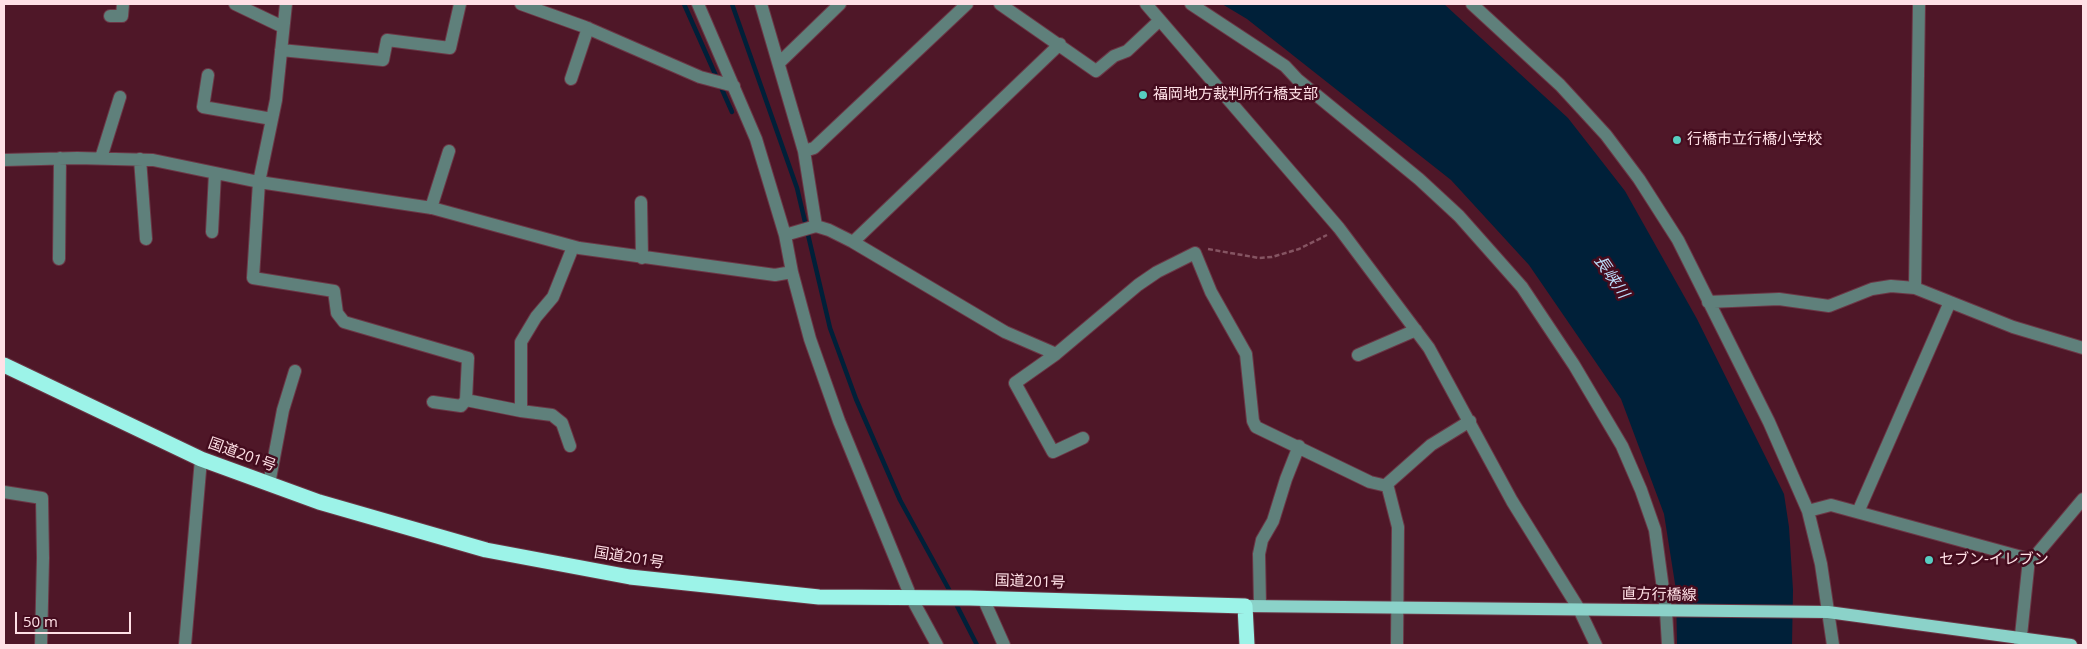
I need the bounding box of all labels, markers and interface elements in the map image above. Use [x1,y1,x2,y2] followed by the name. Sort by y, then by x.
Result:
[1153,86,1318,104] place label: 福岡地方裁判所行橋支部
[1137,89,1149,101] marker: 福岡地方裁判所行橋支部
[1687,131,1822,149] place label: 行橋市立行橋小学校
[1671,134,1683,146] marker: 行橋市立行橋小学校
[1590,252,1632,302] water label: 長峡川
[206,434,278,476] street label: 国道201号
[593,544,665,572] street label: 国道201号
[1939,551,2049,569] place label: セブン-イレブン
[1923,554,1935,566] marker: セブン-イレブン
[994,572,1066,592] street label: 国道201号
[1621,585,1697,605] street label: 直方行橋線
[18,602,134,634] scale bar
[23,611,58,631] text: 50 m

